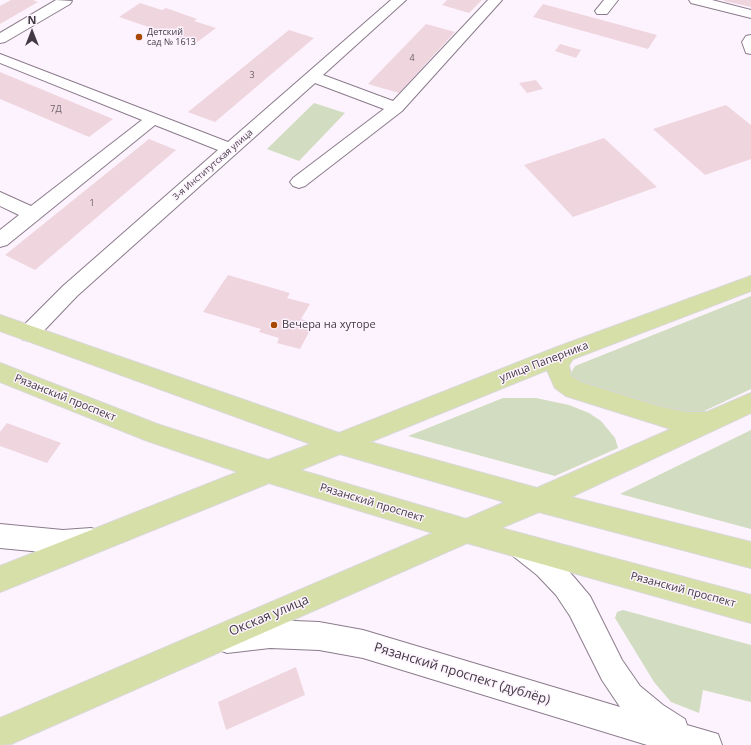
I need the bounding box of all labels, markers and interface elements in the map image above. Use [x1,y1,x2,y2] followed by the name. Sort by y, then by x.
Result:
[12,12,52,52] north arrow
[28,12,36,27] text: N
[147,27,196,48] place label: Детский сад № 1613
[134,32,144,42] marker: Детский сад № 1613
[409,53,415,63] house number: 4
[249,70,255,80] house number: 3
[50,104,62,114] house number: 7Д
[171,127,255,203] street label: 3-я Институтская улица
[89,198,95,208] house number: 1
[282,318,376,332] place label: Вечера на хуторе
[269,320,279,330] marker: Вечера на хуторе
[498,339,590,385] street label: улица Паперника
[12,372,118,424] street label: Рязанский проспект
[318,481,426,525] street label: Рязанский проспект
[629,570,737,610] street label: Рязанский проспект
[227,592,311,640] street label: Окская улица
[372,640,552,708] street label: Рязанский проспект (дублёр)

